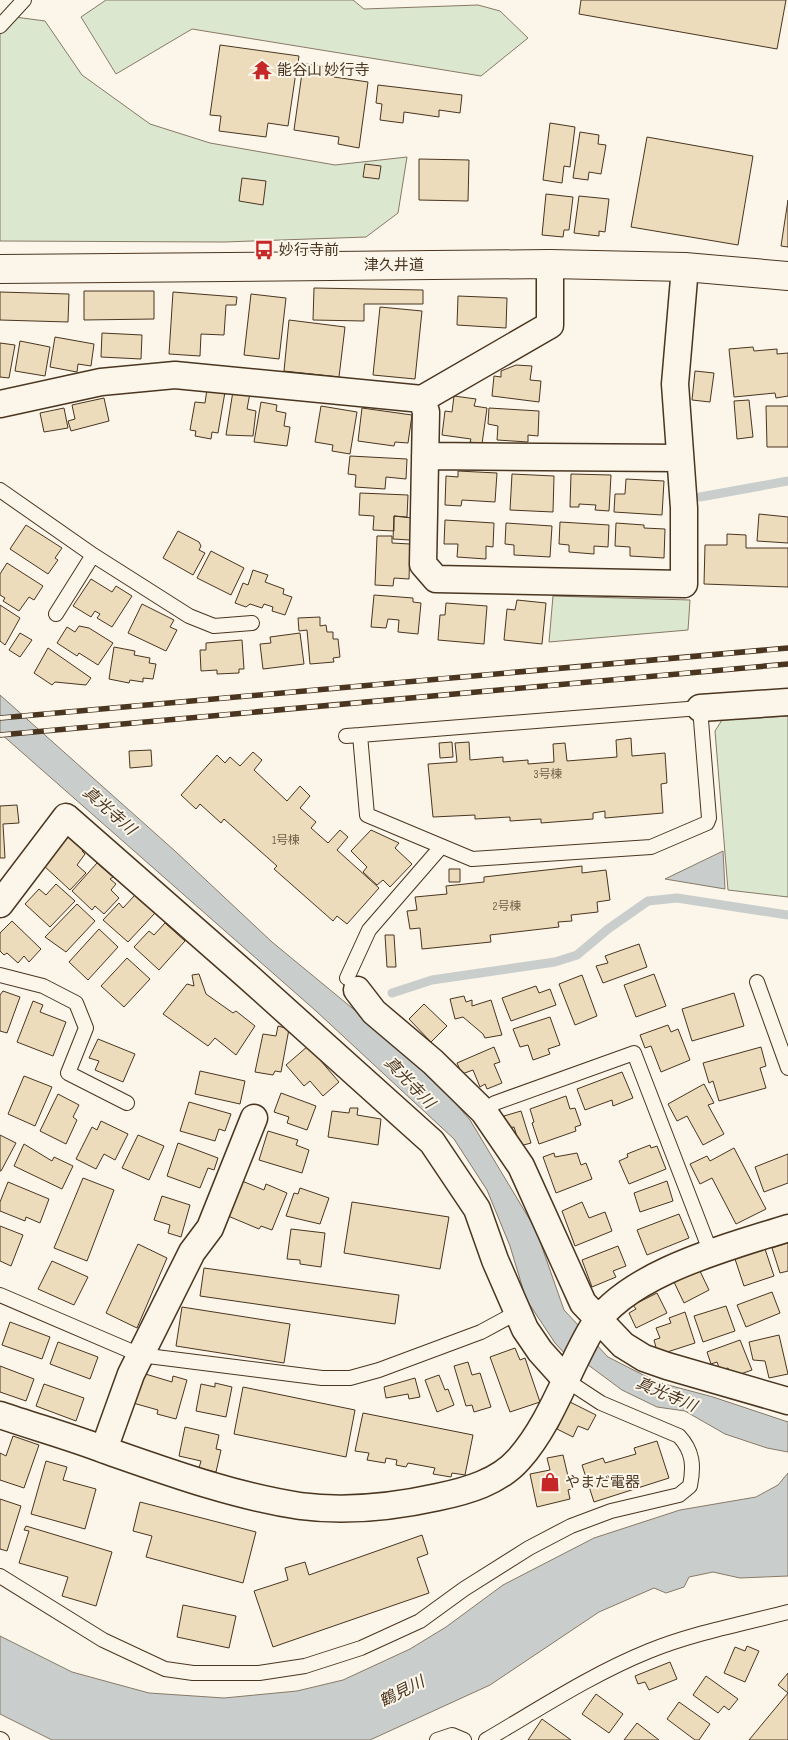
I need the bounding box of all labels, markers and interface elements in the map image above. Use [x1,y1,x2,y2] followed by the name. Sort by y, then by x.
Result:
[251,59,273,81] temple icon: 能谷山 妙行寺
[277,61,369,80] place label: 能谷山 妙行寺
[253,239,275,261] bus stop icon: 妙行寺前
[279,241,339,260] place label: 妙行寺前
[364,256,424,275] street label: 津久井道
[533,767,563,782] house number: 3号棟
[79,783,141,840] water label: 真光寺川
[272,833,300,848] house number: 1号棟
[493,899,521,914] house number: 2号棟
[380,1053,439,1114] water label: 真光寺川
[633,1374,701,1417] water label: 真光寺川
[539,1471,561,1493] shop icon: やまだ電器
[565,1473,640,1492] place label: やまだ電器
[376,1672,429,1711] water label: 鶴見川

